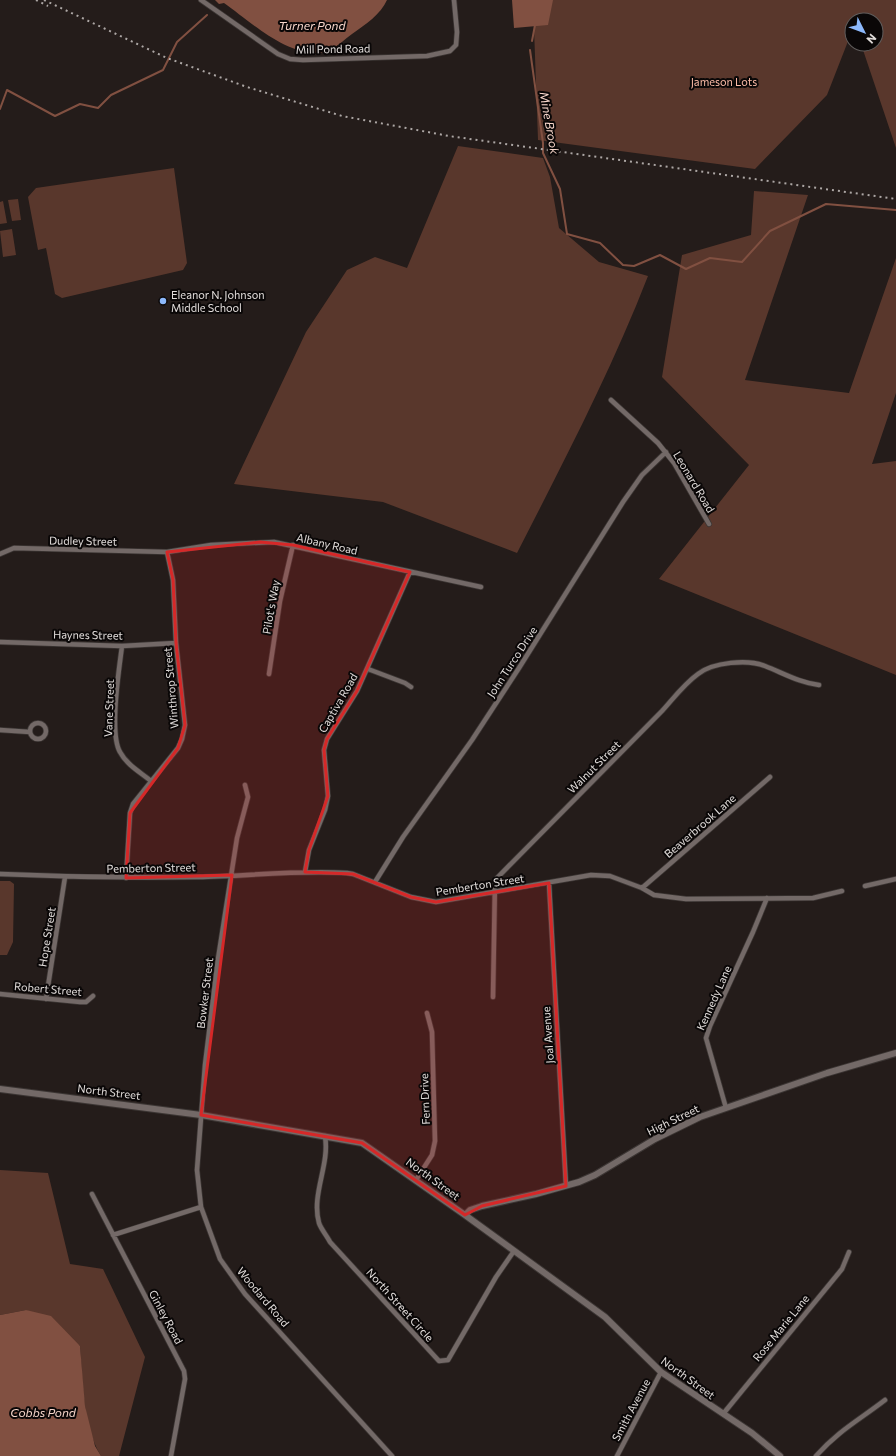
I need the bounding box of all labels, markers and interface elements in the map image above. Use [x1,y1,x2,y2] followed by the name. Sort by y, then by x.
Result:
[844,12,884,52] north arrow
[279,18,346,32] water label: Turner Pond
[864,32,879,46] text: N
[295,41,370,56] street label: Mill Pond Road
[691,75,757,89] park label: Jameson Lots
[538,90,562,156] water label: Mine Brook
[171,288,265,314] place label: Eleanor N. Johnson Middle School
[158,296,168,306] marker: Eleanor N. Johnson Middle School
[671,449,718,515] street label: Leonard Road
[295,530,359,557] street label: Albany Road
[49,533,118,548] street label: Dudley Street
[259,578,282,635] street label: Pilot's Way
[484,624,540,700] street label: John Turco Drive
[53,627,124,642] street label: Haynes Street
[160,646,181,729] street label: Winthrop Street
[315,671,360,735] street label: Captiva Road
[101,678,116,737] street label: Vane Street
[565,737,623,796] street label: Walnut Street
[661,791,738,860] street label: Beaverbrook Lane
[106,860,196,875] street label: Pemberton Street
[435,871,526,898] street label: Pemberton Street
[35,906,58,968] street label: Hope Street
[194,956,215,1029] street label: Bowker Street
[693,963,734,1032] street label: Kennedy Lane
[14,979,83,998] street label: Robert Street
[539,1006,557,1064] street label: Joal Avenue
[417,1073,432,1125] street label: Fern Drive
[77,1081,142,1102] street label: North Street
[645,1101,701,1138] street label: High Street
[404,1155,463,1203] street label: North Street
[235,1264,292,1329] street label: Woodard Road
[364,1265,437,1344] street label: North Street Circle
[147,1288,186,1346] street label: Ginley Road
[750,1292,812,1364] street label: Rose Marie Lane
[659,1354,718,1402] street label: North Street
[609,1376,652,1443] street label: Smith Avenue
[10,1405,77,1419] water label: Cobbs Pond

